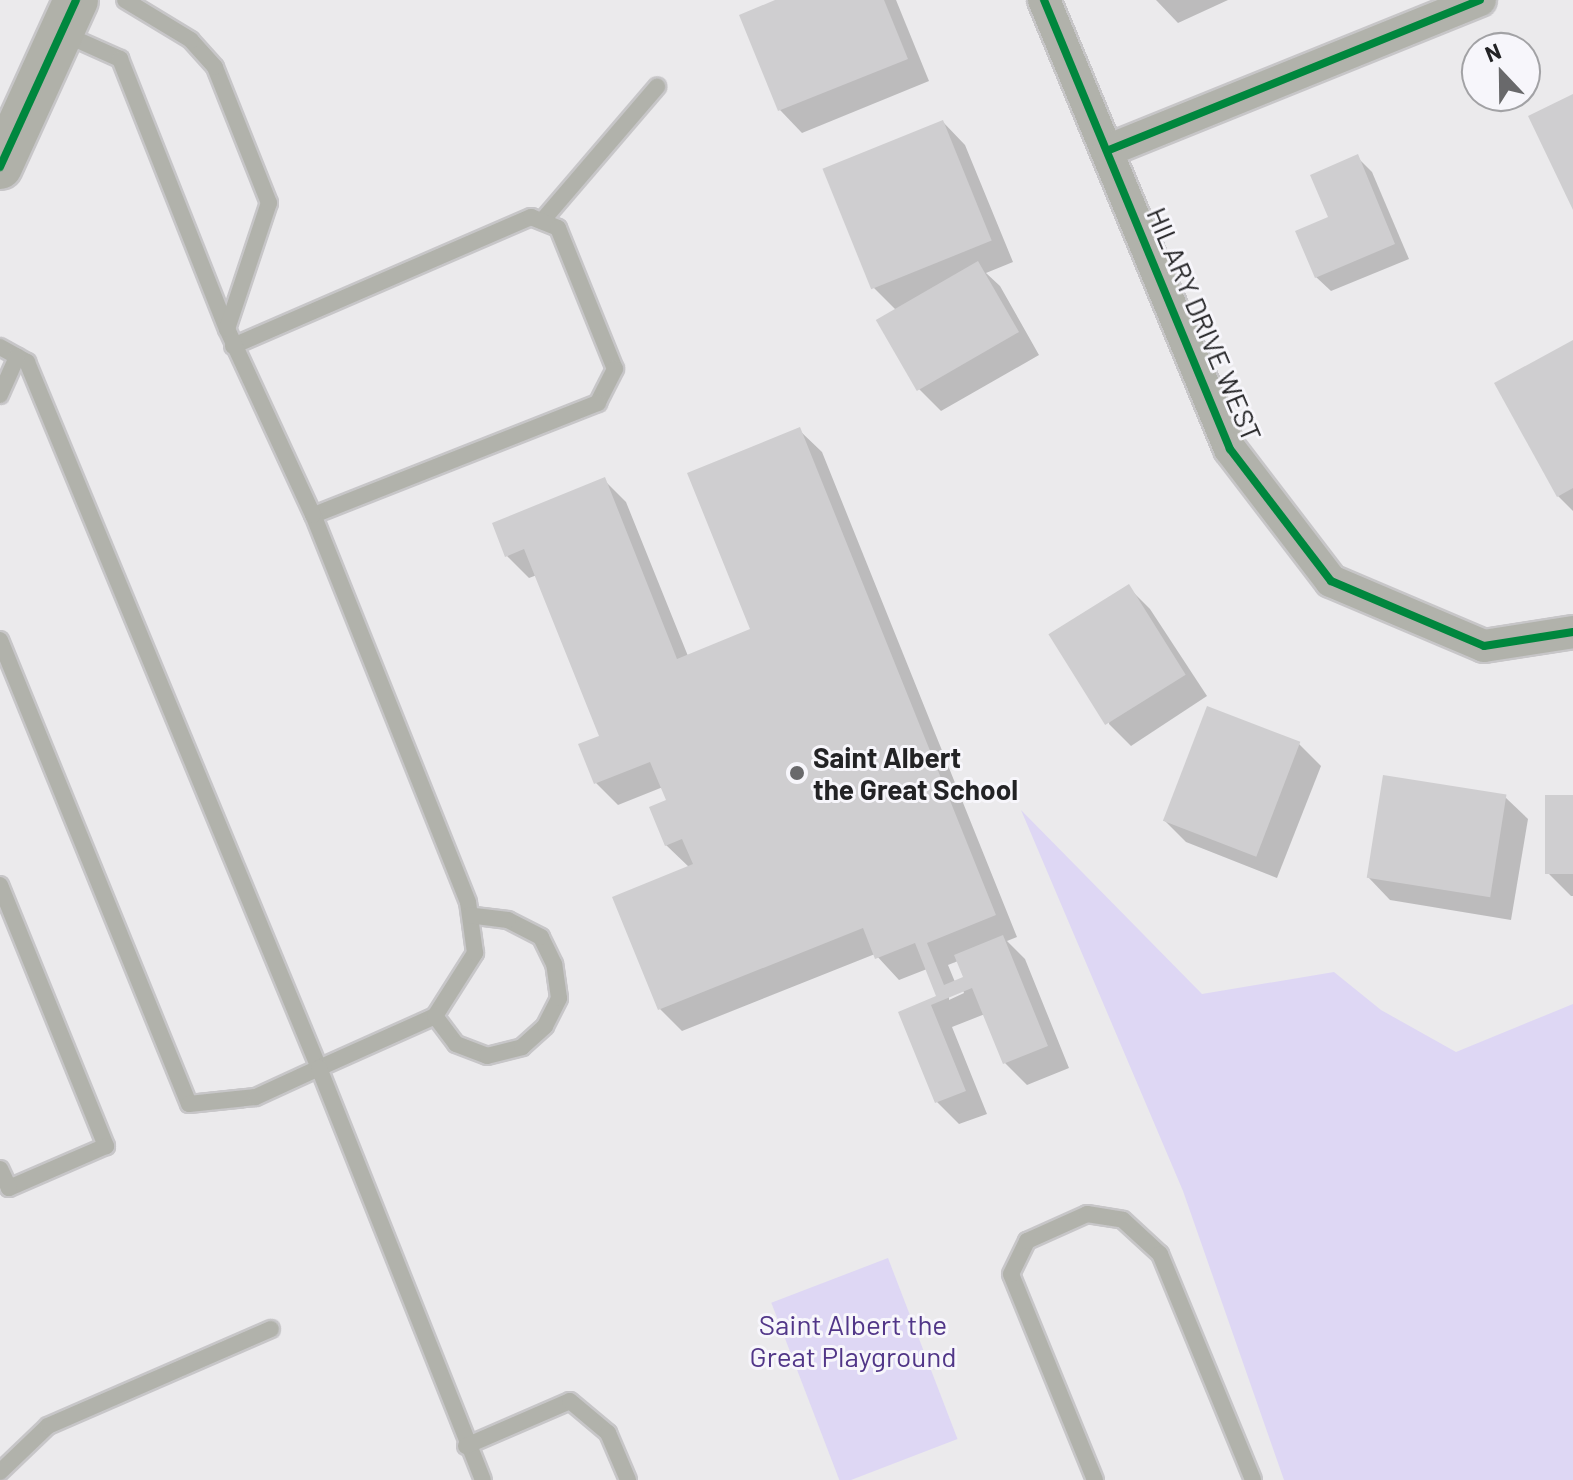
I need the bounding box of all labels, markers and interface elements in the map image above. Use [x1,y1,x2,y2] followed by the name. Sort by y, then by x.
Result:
[1461,32,1541,112] north arrow
[1481,37,1504,66] text: N
[1140,202,1270,446] street label: HILARY DRIVE WEST
[813,740,1018,806] place label: Saint Albert the Great School
[788,764,806,782] marker: Saint Albert the Great School
[750,1307,956,1373] park label: Saint Albert the Great Playground

